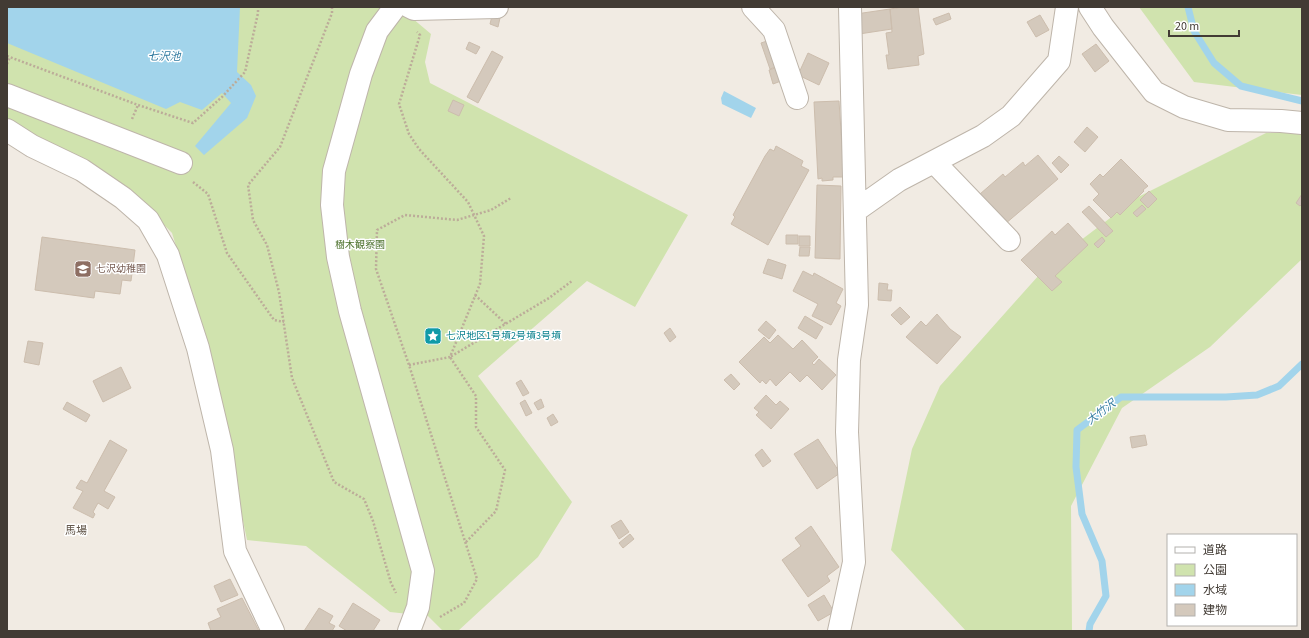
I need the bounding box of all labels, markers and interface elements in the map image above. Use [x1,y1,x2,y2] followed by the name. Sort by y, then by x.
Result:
[1169,12,1239,38] scale bar
[1175,18,1199,35] text: 20 m
[148,49,181,64] water label: 七沢池
[335,238,385,252] park label: 樹木観察園
[73,259,93,279] school or university icon: 七沢幼稚園
[96,262,146,276] place label: 七沢幼稚園
[423,326,443,346] place icon: 七沢地区1号墳2号墳3号墳
[446,329,561,343] place label: 七沢地区1号墳2号墳3号墳
[1083,395,1120,428] water label: 大竹沢
[65,523,87,538] district label: 馬場
[1167,534,1297,626] legend
[1203,542,1227,559] text: 道路
[1203,562,1227,579] text: 公園
[1203,582,1227,599] text: 水域
[1203,602,1227,619] text: 建物

